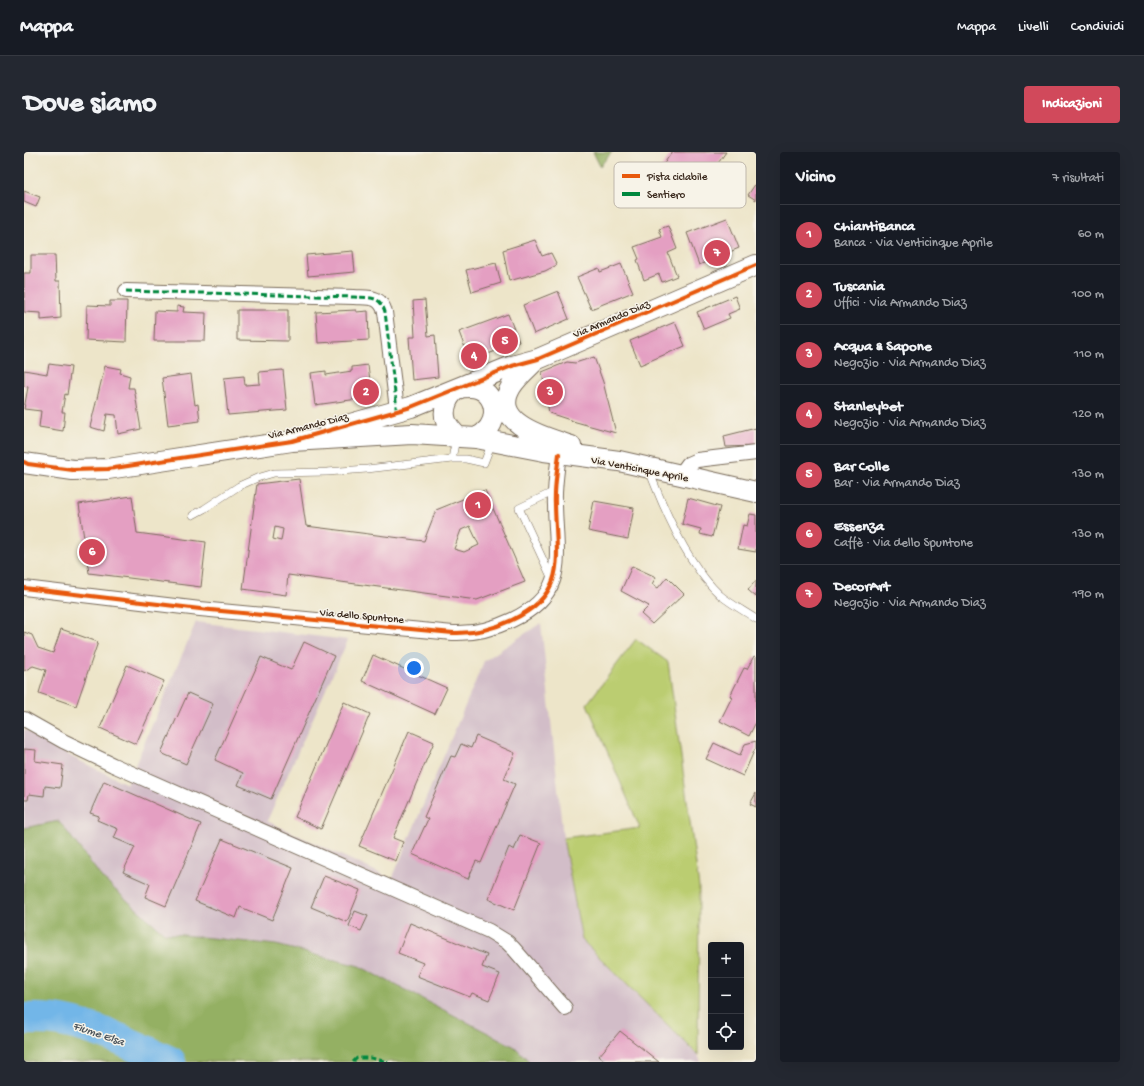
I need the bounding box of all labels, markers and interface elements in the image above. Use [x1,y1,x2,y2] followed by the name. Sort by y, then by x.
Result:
[20,16,73,39] text: Mappa
[957,19,996,36] text: Mappa
[1018,19,1049,36] text: Livelli
[1071,19,1124,36] text: Condividi
[1024,86,1120,123] button: Indicazioni
[24,88,157,121] text: Dove siamo
[614,162,746,208] legend
[796,168,836,188] text: Vicino
[1052,171,1104,186] text: 7 risultati
[646,172,708,184] text: Pista ciclabile
[647,190,685,202] text: Sentiero
[834,218,915,236] text: ChiantiBanca
[806,227,812,242] text: 1
[1078,227,1104,242] text: 60 m
[834,236,993,251] text: Banca · Via Venticinque Aprile
[704,238,730,268] pin: 7
[834,278,884,296] text: Tuscania
[806,287,812,302] text: 2
[1072,287,1104,302] text: 100 m
[834,296,967,311] text: Uffici · Via Armando Diaz
[571,298,653,342] street label: Via Armando Diaz
[492,326,518,356] pin: 5
[834,338,932,356] text: Acqua & Sapone
[461,341,487,371] pin: 4
[806,347,812,362] text: 3
[1074,347,1104,362] text: 110 m
[834,356,986,371] text: Negozio · Via Armando Diaz
[353,377,379,407] pin: 2
[537,377,563,407] pin: 3
[834,398,903,416] text: Stanleybet
[806,407,812,422] text: 4
[1073,407,1104,422] text: 120 m
[266,411,351,443] street label: Via Armando Diaz
[834,416,986,431] text: Negozio · Via Armando Diaz
[589,454,690,485] street label: Via Venticinque Aprile
[834,458,889,476] text: Bar Colle
[806,467,812,482] text: 5
[1072,467,1104,482] text: 130 m
[834,476,960,491] text: Bar · Via Armando Diaz
[465,490,491,520] pin: 1
[834,518,884,536] text: Essenza
[806,527,812,542] text: 6
[1072,527,1104,542] text: 130 m
[834,536,973,551] text: Caffè · Via dello Spuntone
[79,537,105,567] pin: 6
[834,578,890,596] text: DecorArt
[806,587,812,602] text: 7
[1073,587,1104,602] text: 190 m
[834,596,986,611] text: Negozio · Via Armando Diaz
[318,607,405,627] street label: Via dello Spuntone
[404,658,424,678] your location
[708,942,744,1050] map controls
[708,942,744,978] button: +
[708,978,744,1014] button: −
[708,1014,744,1050] button: locate
[71,1020,127,1051] water label: Fiume Elsa

